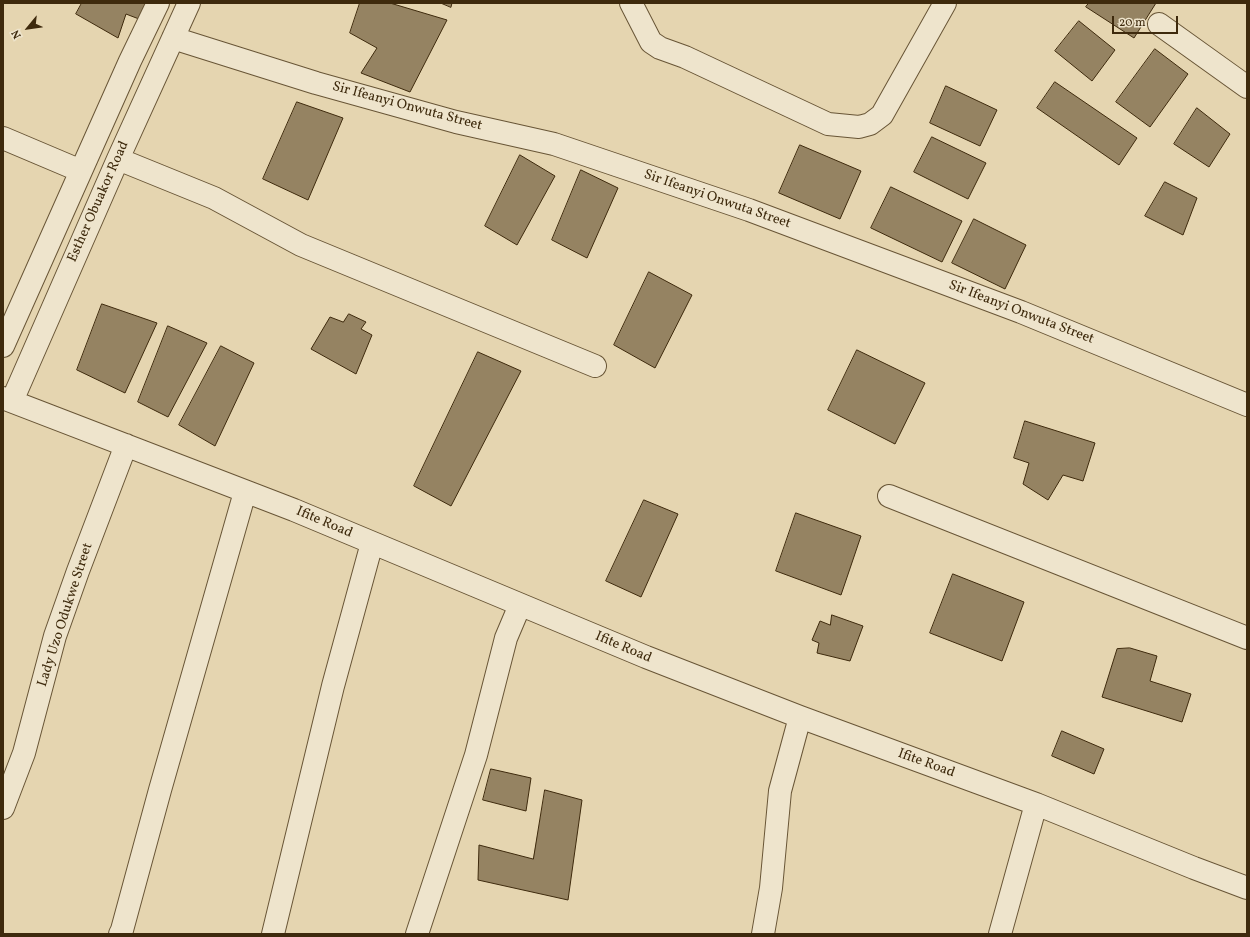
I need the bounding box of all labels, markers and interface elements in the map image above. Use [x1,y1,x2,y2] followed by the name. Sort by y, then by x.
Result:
[8,8,48,48] north arrow
[1114,8,1180,34] scale bar
[1119,15,1146,31] text: 20 m
[9,27,26,41] text: N
[330,79,484,135] street label: Sir Ifeanyi Onwuta Street
[65,139,133,265] street label: Esther Obuakor Road
[641,167,793,233] street label: Sir Ifeanyi Onwuta Street
[946,277,1096,349] street label: Sir Ifeanyi Onwuta Street
[293,504,355,542] street label: Ifite Road
[35,541,97,689] street label: Lady Uzo Odukwe Street
[592,629,654,667] street label: Ifite Road
[895,746,957,782] street label: Ifite Road

